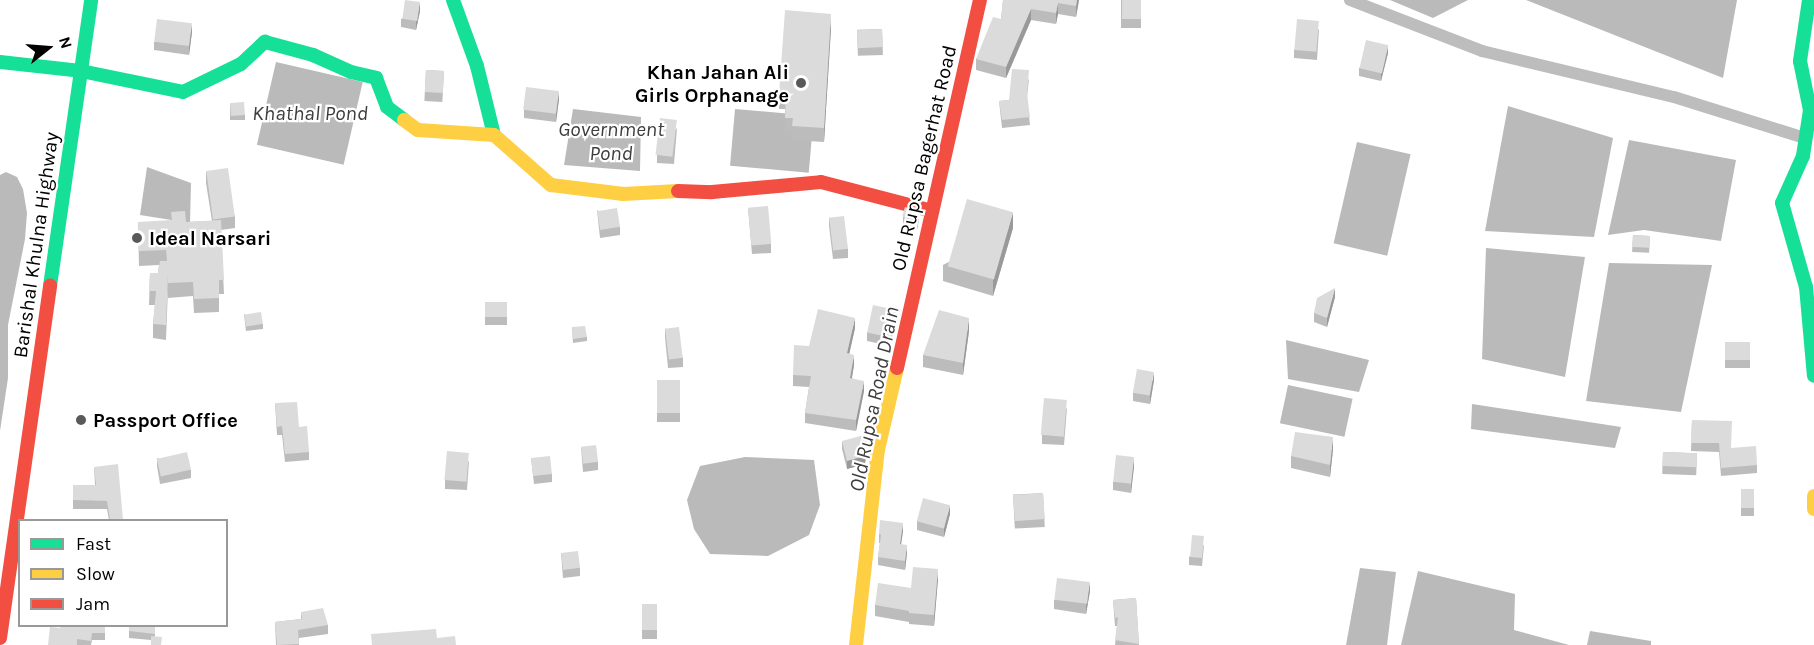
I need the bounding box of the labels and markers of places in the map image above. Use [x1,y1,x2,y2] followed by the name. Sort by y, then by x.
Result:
[635,60,789,107] place label: Khan Jahan Ali Girls Orphanage
[794,76,808,90] marker: Khan Jahan Ali Girls Orphanage
[149,226,271,250] place label: Ideal Narsari
[130,231,144,245] marker: Ideal Narsari
[93,408,238,432] place label: Passport Office
[74,413,88,427] marker: Passport Office

